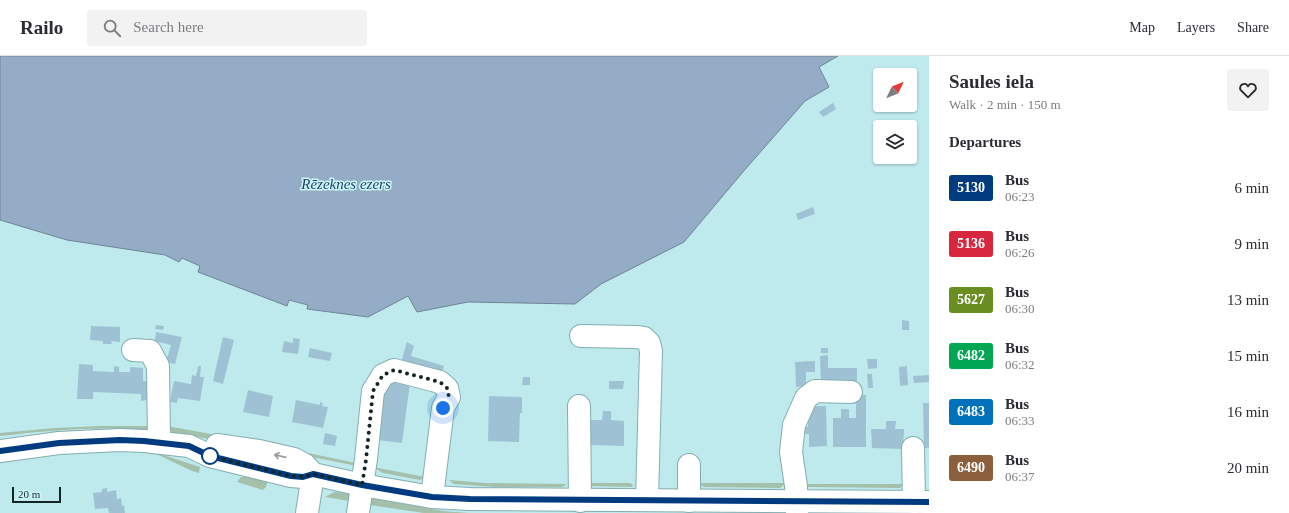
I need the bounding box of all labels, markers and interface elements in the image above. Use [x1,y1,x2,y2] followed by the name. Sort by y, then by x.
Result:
[87,10,367,46] search box
[20,17,63,38] text: Railo
[101,17,123,39] icon: search
[133,19,204,35] text: Search here
[1129,20,1155,35] text: Map
[1177,20,1215,35] text: Layers
[1237,20,1269,35] text: Share
[873,68,917,112] north arrow
[873,68,917,164] map controls
[1227,69,1269,111] button: heart
[949,71,1034,92] text: Saules iela
[949,97,1061,112] text: Walk · 2 min · 150 m
[873,120,917,164] button: layers
[949,134,1021,150] text: Departures
[1005,172,1029,188] text: Bus
[300,176,391,192] water label: Rēzeknes ezers
[957,180,985,195] text: 5130
[1234,180,1269,196] text: 6 min
[1005,189,1035,204] text: 06:23
[1005,228,1029,244] text: Bus
[957,236,985,251] text: 5136
[1234,236,1269,252] text: 9 min
[1005,245,1035,260] text: 06:26
[1005,284,1029,300] text: Bus
[957,292,985,307] text: 5627
[1227,292,1269,308] text: 13 min
[1005,301,1035,316] text: 06:30
[1005,340,1029,356] text: Bus
[957,348,985,363] text: 6482
[1227,348,1269,364] text: 15 min
[1005,357,1035,372] text: 06:32
[1005,396,1029,412] text: Bus
[433,398,453,418] your location
[957,404,985,419] text: 6483
[1227,404,1269,420] text: 16 min
[1005,413,1035,428] text: 06:33
[201,447,219,465] unlabelled marker
[273,452,286,459] one-way arrow
[1005,452,1029,468] text: Bus
[957,460,985,475] text: 6490
[1227,460,1269,476] text: 20 min
[1005,469,1035,484] text: 06:37
[12,485,61,504] scale bar
[18,488,40,500] text: 20 m

